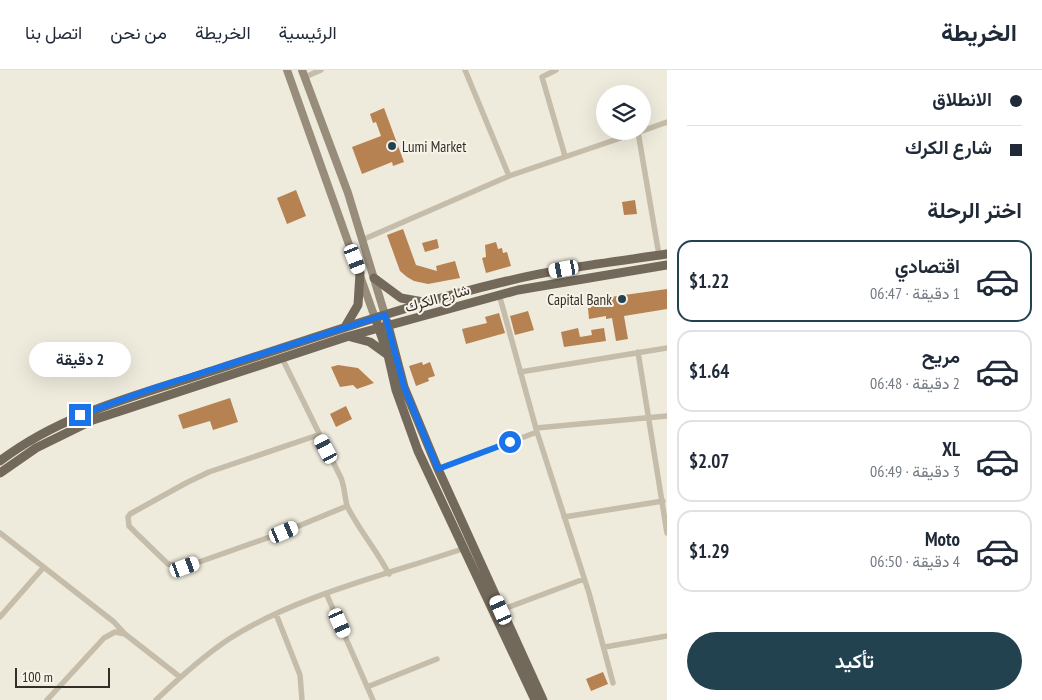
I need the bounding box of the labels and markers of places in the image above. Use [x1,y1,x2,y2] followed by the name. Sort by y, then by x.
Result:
[402,137,466,156] place label: Lumi Market
[386,140,398,152] marker: Lumi Market
[547,290,612,309] place label: Capital Bank
[616,293,628,305] marker: Capital Bank

